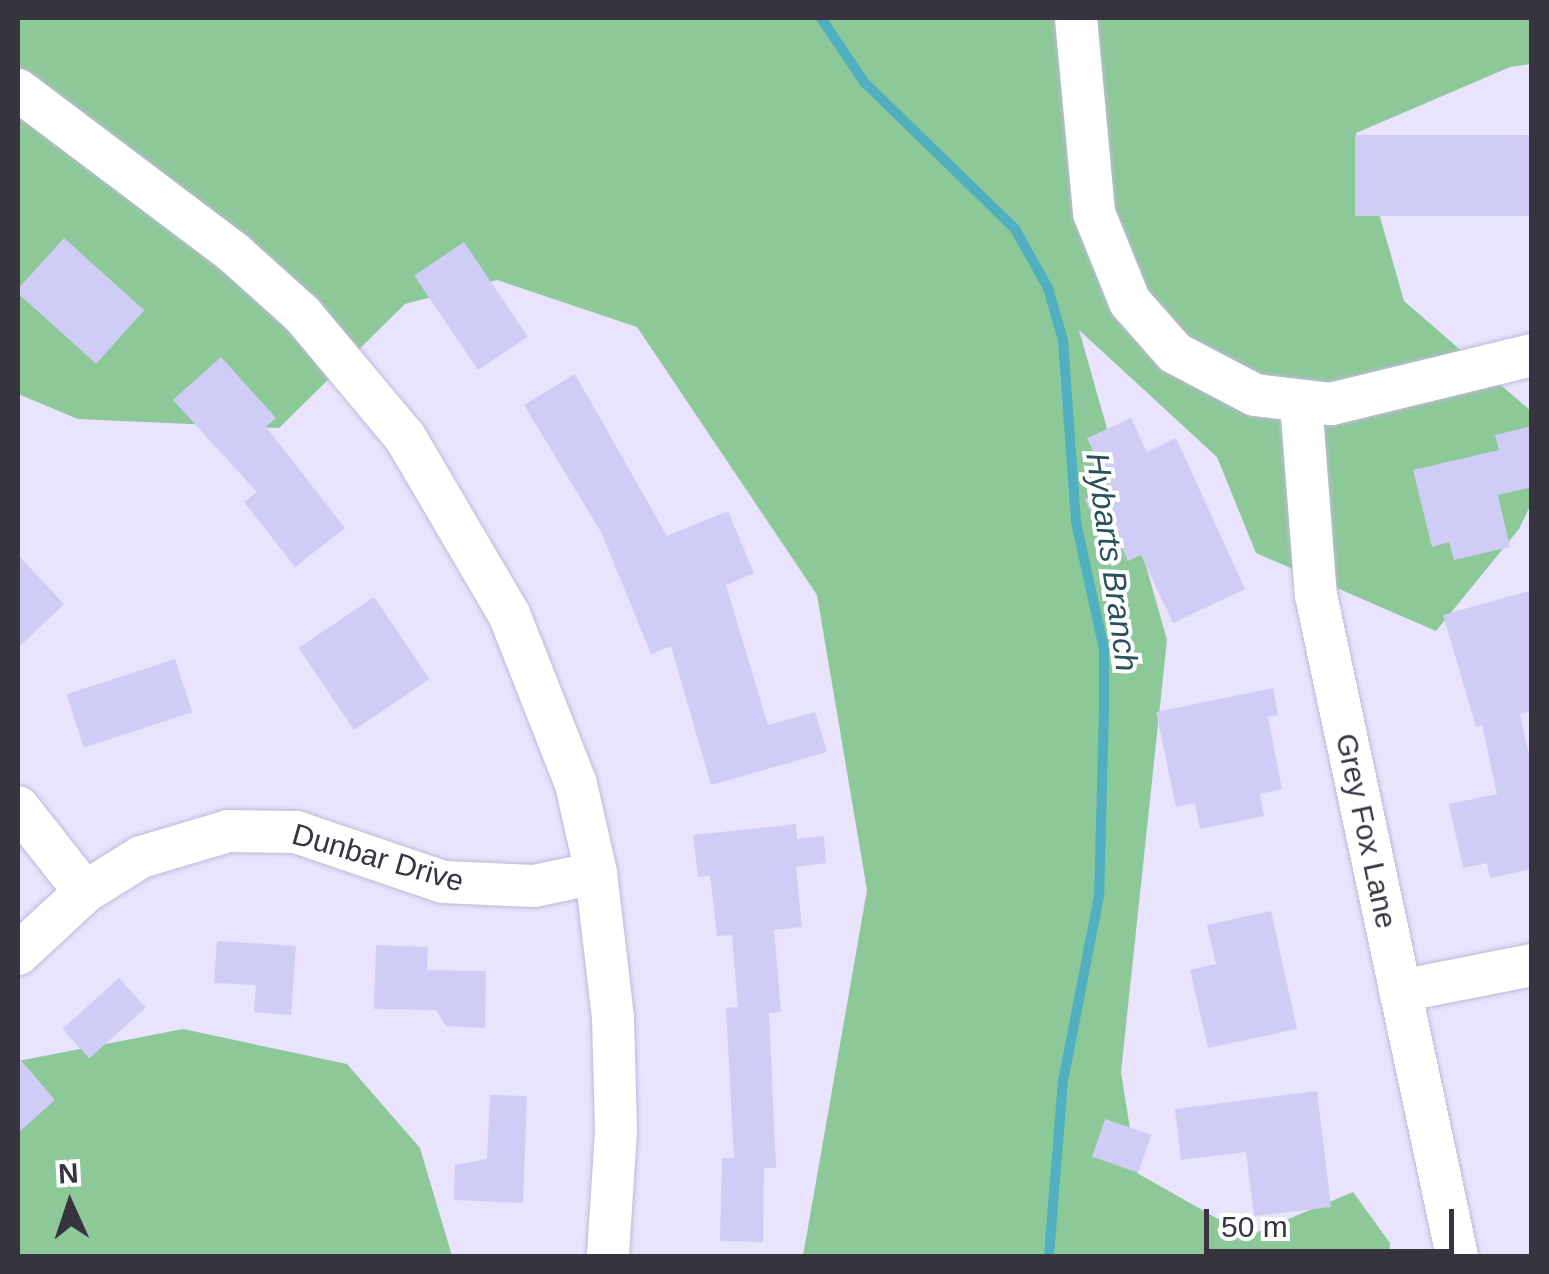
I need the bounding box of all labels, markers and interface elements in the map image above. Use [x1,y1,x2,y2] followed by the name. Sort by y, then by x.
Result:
[1078,450,1146,674] water label: Hybarts Branch
[1328,730,1404,932] street label: Grey Fox Lane
[288,816,468,900] street label: Dunbar Drive
[20,1154,120,1254] north arrow
[57,1158,79,1190] text: N
[1209,1189,1459,1251] scale bar
[1221,1210,1288,1243] text: 50 m

